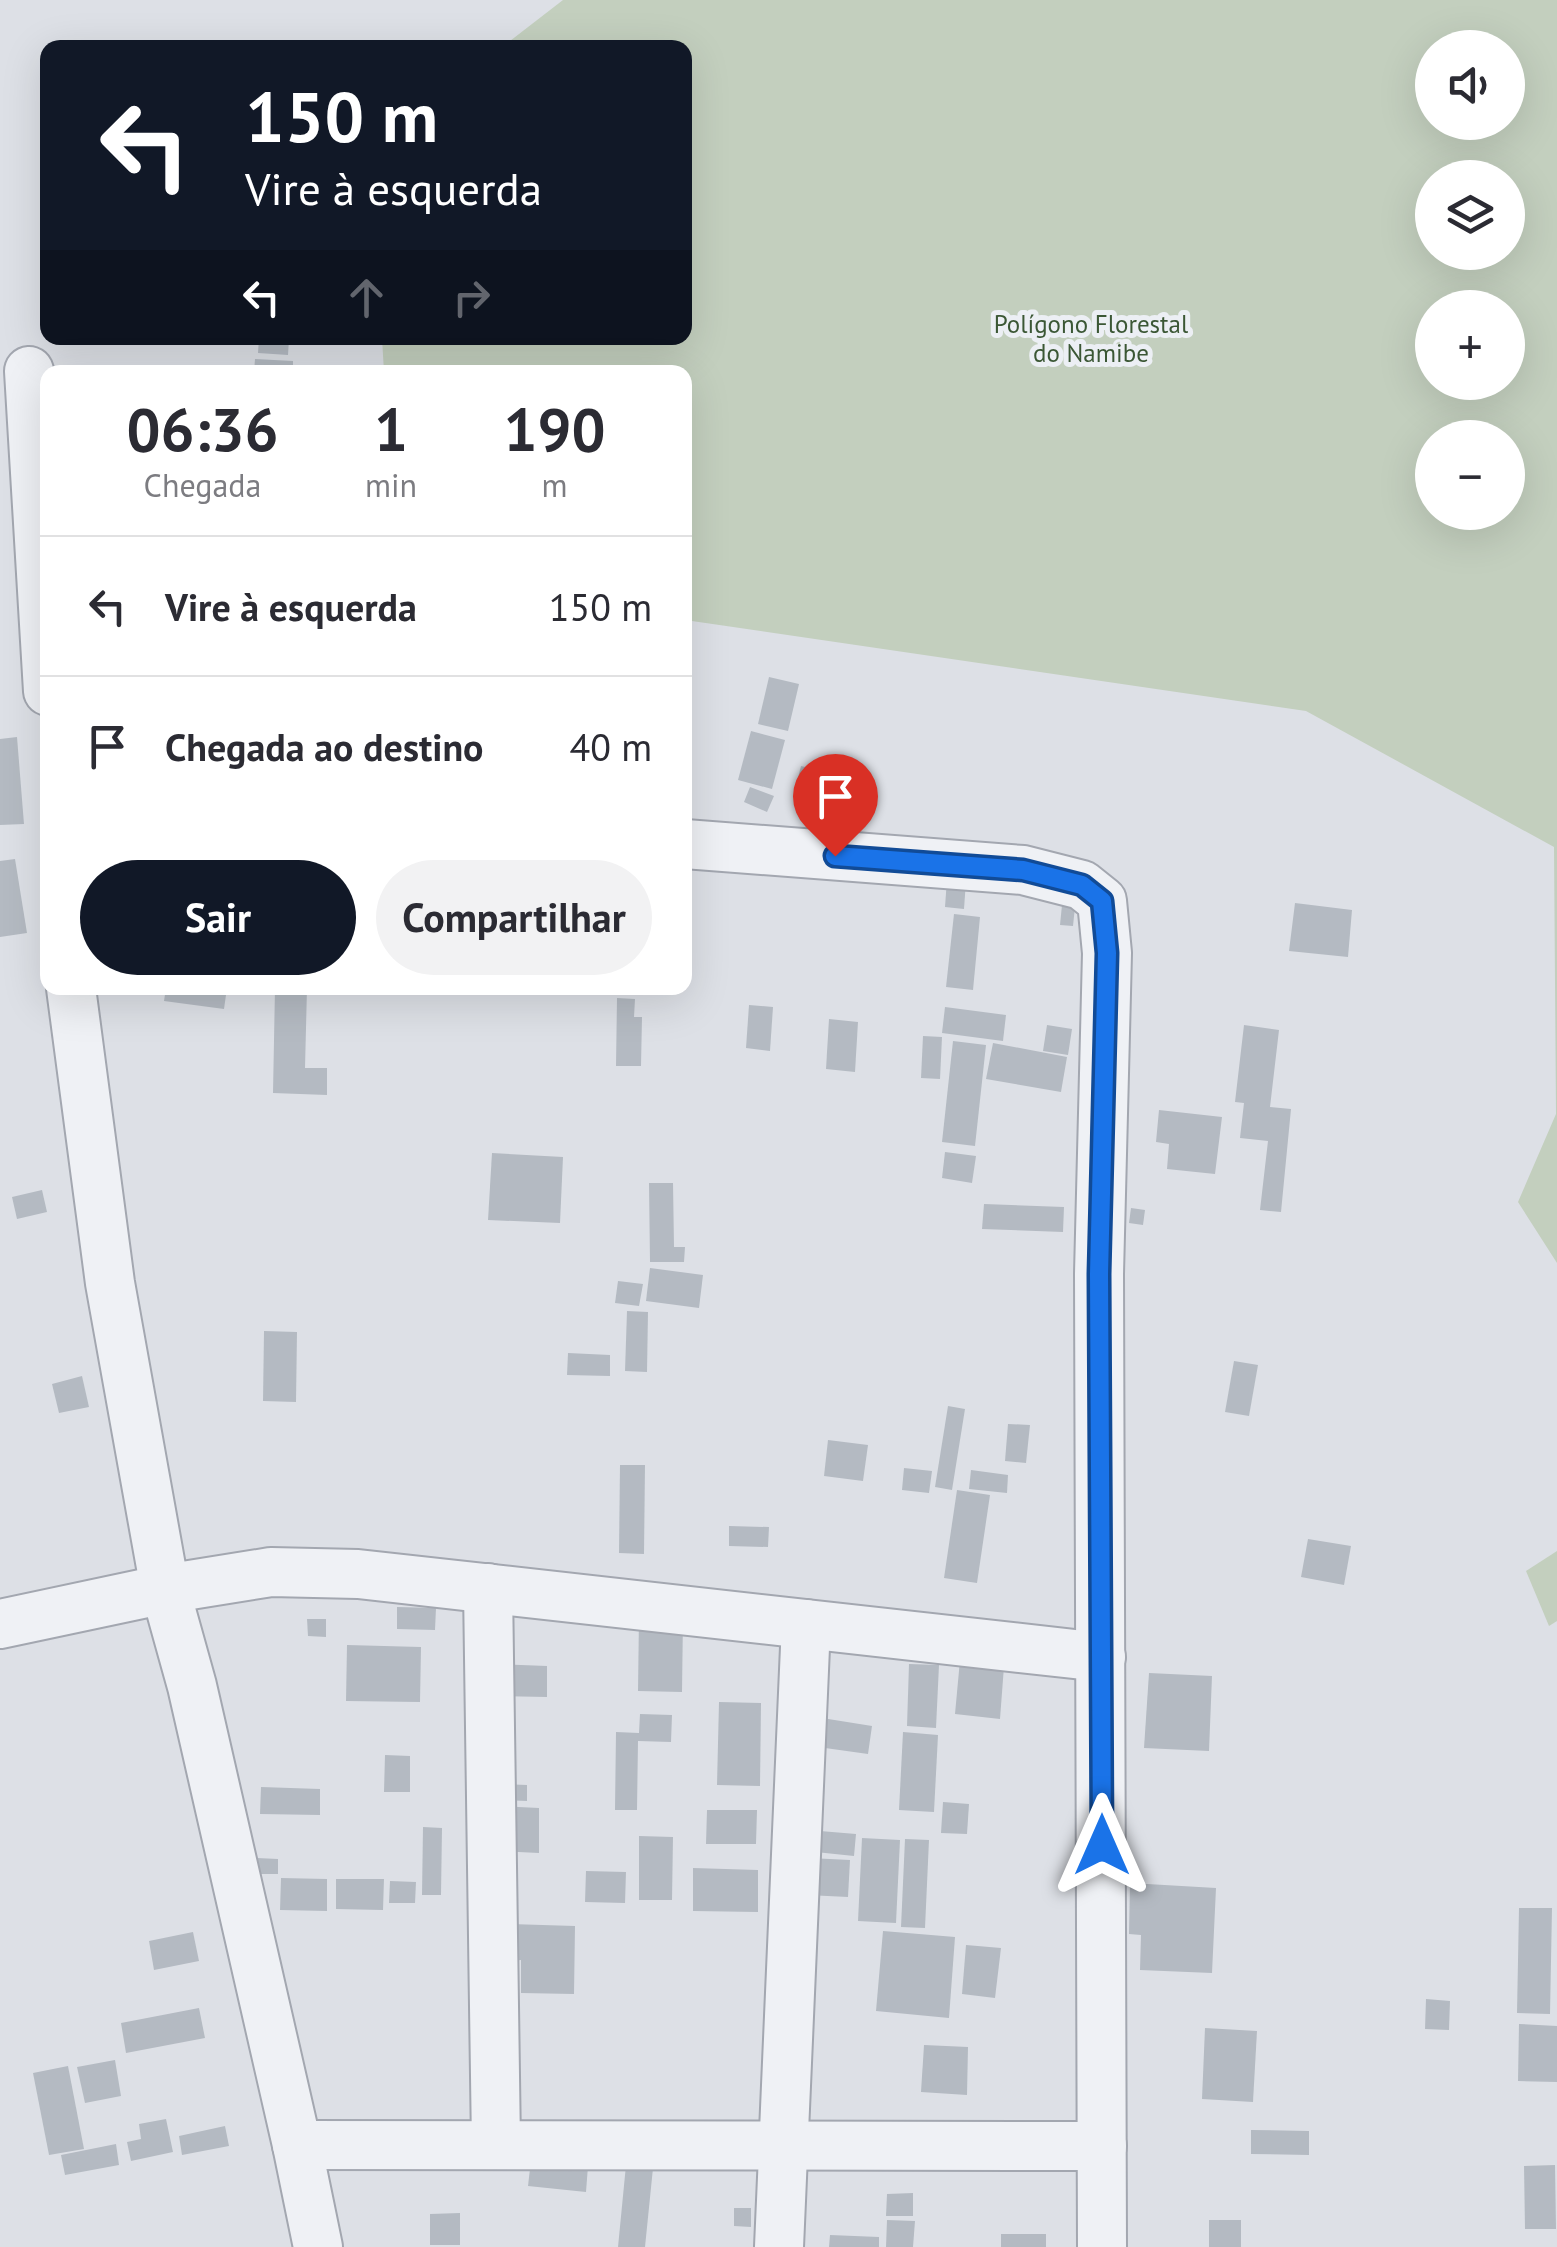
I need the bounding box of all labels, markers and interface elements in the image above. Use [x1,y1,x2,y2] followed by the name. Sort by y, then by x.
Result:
[1415,30,1525,530] map controls
[1415,30,1525,140] button: sound
[245,71,438,161] text: 150 m
[80,80,210,210] icon: left
[245,159,542,217] text: Vire à esquerda
[1415,160,1525,270] button: layers
[234,270,289,325] icon: left
[339,270,394,325] icon: ahead
[444,270,499,325] icon: right
[1415,290,1525,400] button: +
[994,308,1189,369] park label: Polígono Florestal do Namibe
[126,390,279,468] text: 06:36
[374,390,408,468] text: 1
[504,390,606,468] text: 190
[1415,420,1525,530] button: −
[144,464,261,506] text: Chegada
[365,464,417,506] text: min
[542,464,568,506] text: m
[80,579,135,634] icon: left
[165,582,417,631] text: Vire à esquerda
[549,582,652,631] text: 150 m
[80,719,135,774] icon: arrive
[165,722,484,771] text: Chegada ao destino
[570,722,652,771] text: 40 m
[793,754,878,857] pin
[808,769,863,824] icon: arrive
[80,860,356,975] button: Sair
[376,860,652,975] button: Compartilhar
[1050,1793,1154,1897] position arrow

